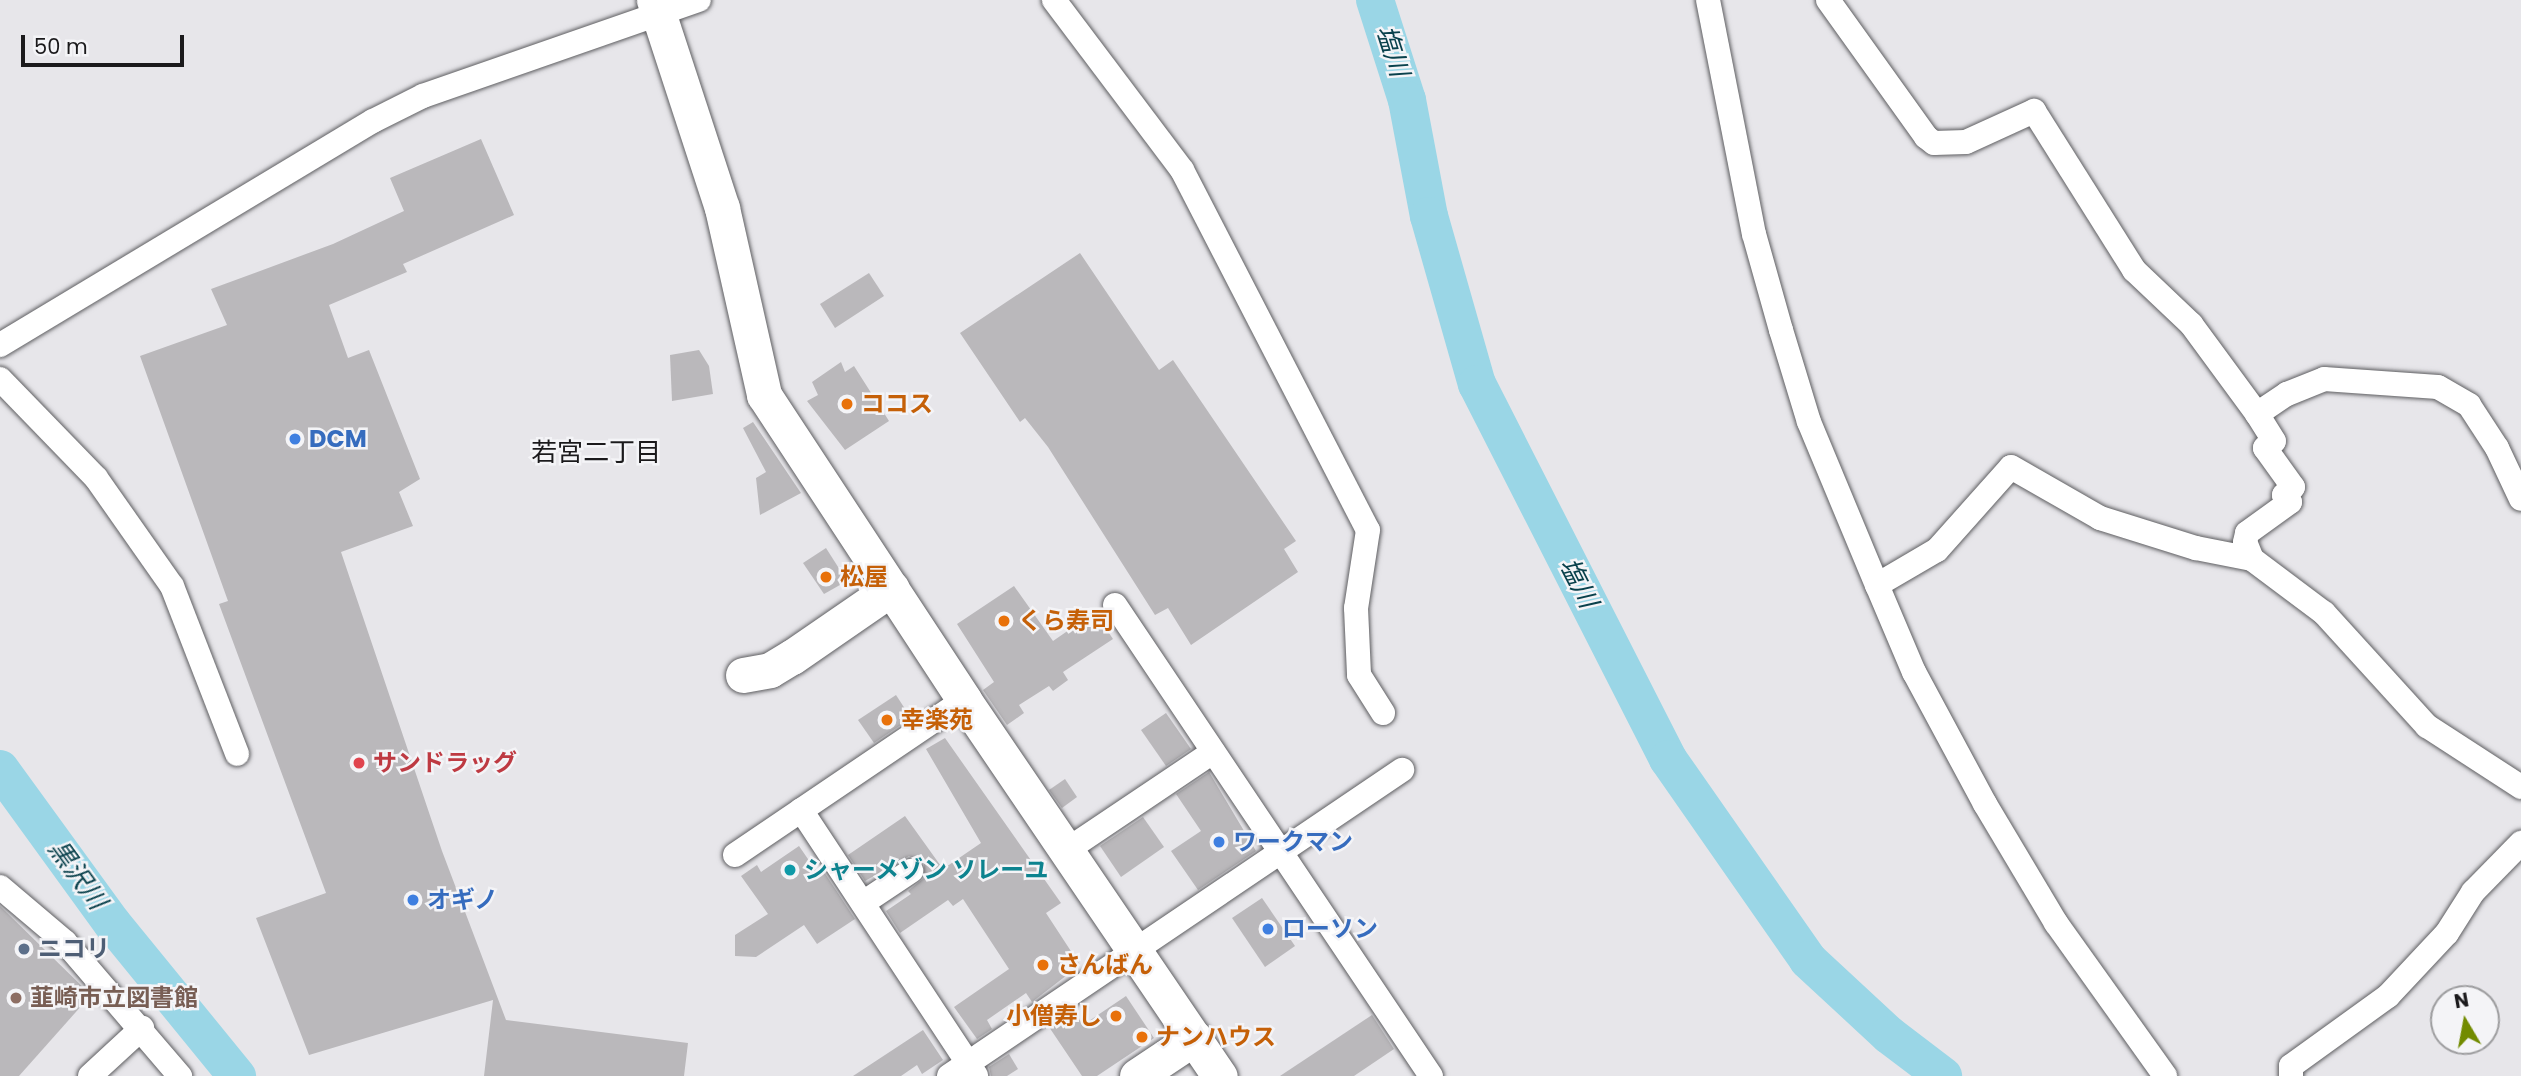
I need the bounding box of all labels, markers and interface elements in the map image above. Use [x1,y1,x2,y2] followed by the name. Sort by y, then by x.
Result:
[24,21,187,65] scale bar
[1369,21,1415,81] water label: 塩川
[34,32,88,61] text: 50 m
[861,390,933,418] place label: ココス
[839,396,855,412] marker: ココス
[309,425,367,453] place label: DCM
[287,431,303,447] marker: DCM
[531,437,661,469] district label: 若宮二丁目
[1552,553,1604,613] water label: 塩川
[840,563,888,591] place label: 松屋
[818,569,834,585] marker: 松屋
[1018,607,1114,635] place label: くら寿司
[996,613,1012,629] marker: くら寿司
[901,706,973,734] place label: 幸楽苑
[879,712,895,728] marker: 幸楽苑
[373,749,517,777] place label: サンドラッグ
[351,755,367,771] marker: サンドラッグ
[1233,828,1353,856] place label: ワークマン
[41,834,113,916] water label: 黒沢川
[1211,834,1227,850] marker: ワークマン
[804,856,1049,884] place label: シャーメゾン ソレーユ
[782,862,798,878] marker: シャーメゾン ソレーユ
[427,886,499,914] place label: オギノ
[405,892,421,908] marker: オギノ
[1282,915,1378,943] place label: ローソン
[1260,921,1276,937] marker: ローソン
[38,935,110,963] place label: ニコリ
[16,941,32,957] marker: ニコリ
[1057,951,1153,979] place label: さんばん
[1035,957,1051,973] marker: さんばん
[30,984,198,1012] place label: 韮崎市立図書館
[2430,985,2500,1055] north arrow
[2452,986,2471,1015] text: N
[8,990,24,1006] marker: 韮崎市立図書館
[1006,1002,1102,1030] place label: 小僧寿し
[1108,1008,1124,1024] marker: 小僧寿し
[1156,1023,1276,1051] place label: ナンハウス
[1134,1029,1150,1045] marker: ナンハウス

